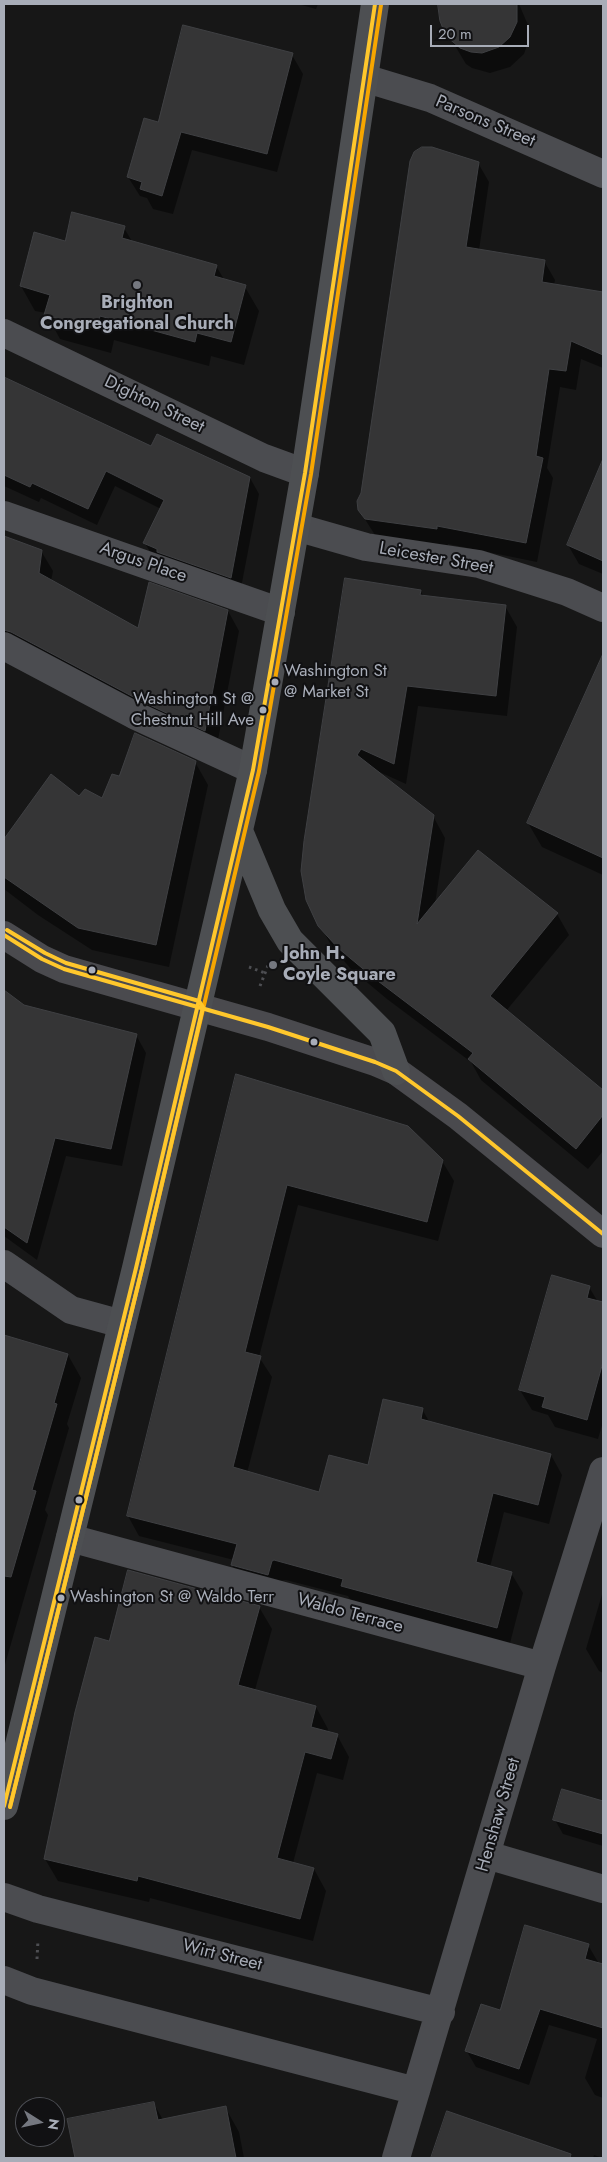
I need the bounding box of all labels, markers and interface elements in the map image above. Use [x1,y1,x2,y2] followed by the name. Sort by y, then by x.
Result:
[432,15,531,47] scale bar
[438,23,472,45] text: 20 m
[432,91,538,153] street label: Parsons Street
[131,279,143,291] marker: Brighton Congregational Church
[40,293,234,336] place label: Brighton Congregational Church
[100,371,208,439] street label: Dighton Street
[97,538,189,588] street label: Argus Place
[377,538,495,580] street label: Leicester Street
[284,662,387,702] place label: Washington St @ Market St
[270,677,280,687] marker: Washington St @ Market St
[131,690,254,730] place label: Washington St @ Chestnut Hill Ave
[258,705,268,715] marker: Washington St @ Chestnut Hill Ave
[283,944,396,986] place label: John H. Coyle Square
[267,959,279,971] marker: John H. Coyle Square
[87,965,97,975] unlabelled marker
[309,1037,319,1047] unlabelled marker
[74,1495,84,1505] unlabelled marker
[70,1588,274,1608] place label: Washington St @ Waldo Terr
[295,1589,405,1639] street label: Waldo Terrace
[56,1593,66,1603] marker: Washington St @ Waldo Terr
[472,1756,526,1874] street label: Henshaw Street
[180,1936,264,1976] street label: Wirt Street
[15,2097,65,2147] north arrow
[43,2117,65,2132] text: N

